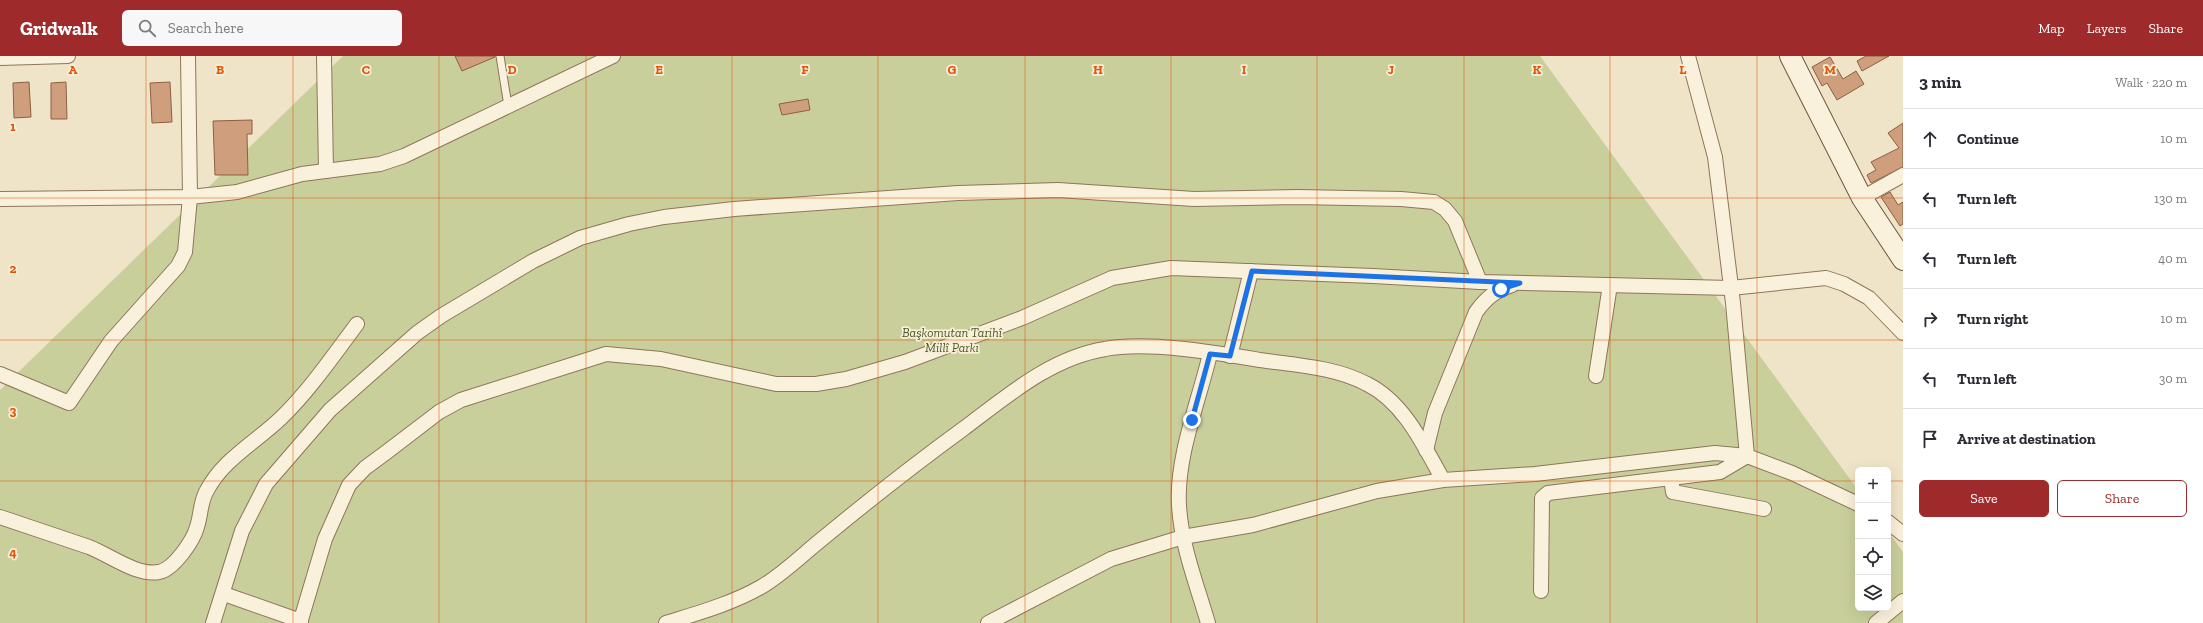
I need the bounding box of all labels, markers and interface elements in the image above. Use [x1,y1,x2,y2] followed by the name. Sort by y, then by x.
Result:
[122,10,402,46] search box
[20,17,98,40] text: Gridwalk
[136,17,158,39] icon: search
[168,19,244,37] text: Search here
[2038,20,2065,37] text: Map
[2087,20,2126,37] text: Layers
[2148,20,2183,37] text: Share
[69,62,78,77] text: A
[216,62,224,77] text: B
[362,62,370,77] text: C
[507,62,517,77] text: D
[655,62,663,77] text: E
[801,62,809,77] text: F
[948,62,957,77] text: G
[1093,62,1103,77] text: H
[1242,62,1247,77] text: I
[1388,62,1394,77] text: J
[1533,62,1542,77] text: K
[1679,62,1687,77] text: L
[1824,62,1836,77] text: M
[1919,72,1961,92] text: 3 min
[2115,75,2187,90] text: Walk · 220 m
[10,119,16,134] text: 1
[1919,128,1941,150] icon: ahead
[1957,130,2019,148] text: Continue
[2160,131,2187,146] text: 10 m
[1919,188,1941,210] icon: left
[1957,190,2017,208] text: Turn left
[2154,191,2187,206] text: 130 m
[1919,248,1941,270] icon: left
[1957,250,2017,268] text: Turn left
[2158,251,2187,266] text: 40 m
[10,261,17,276] text: 2
[1492,280,1510,298] route start
[1919,308,1941,330] icon: right
[1957,310,2028,328] text: Turn right
[2160,311,2187,326] text: 10 m
[902,325,1003,355] park label: Başkomutan Tarihî Millî Parkı
[1919,368,1941,390] icon: left
[1957,370,2017,388] text: Turn left
[2159,371,2187,386] text: 30 m
[10,403,17,418] text: 3
[1183,411,1201,429] route end
[1919,428,1941,450] icon: arrive
[1957,430,2096,448] text: Arrive at destination
[1855,467,1891,611] map controls
[1855,467,1891,503] button: +
[1919,480,2049,517] button: Save
[2057,480,2187,517] button: Share
[1855,503,1891,539] button: −
[1855,539,1891,575] button: locate
[9,545,17,560] text: 4
[1855,575,1891,611] button: layers

